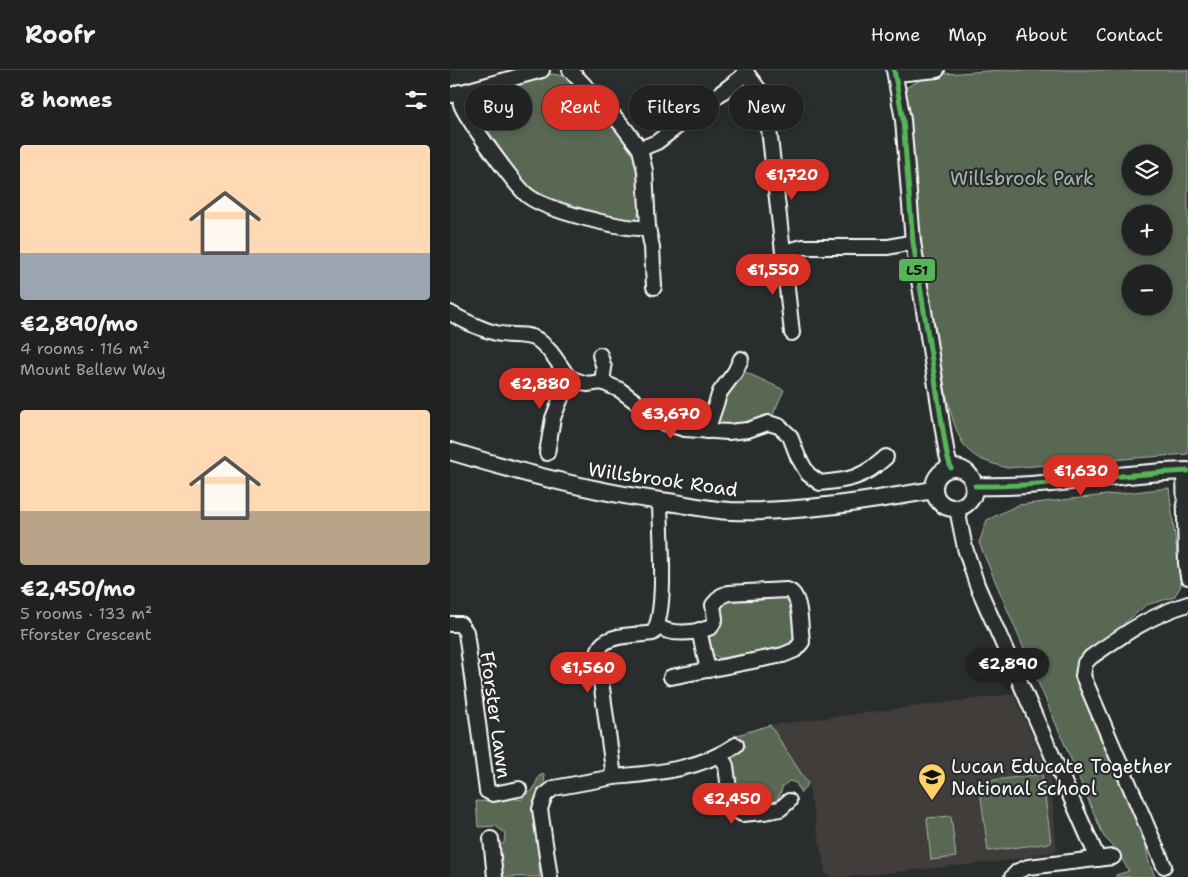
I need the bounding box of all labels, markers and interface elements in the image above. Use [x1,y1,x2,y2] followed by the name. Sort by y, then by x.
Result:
[25,19,96,51] text: Roofr
[871,23,920,47] text: Home
[948,23,987,47] text: Map
[1015,23,1068,47] text: About
[1096,23,1163,47] text: Contact
[465,85,532,130] chip: Buy
[542,85,619,130] chip: Rent
[629,85,719,130] chip: Filters
[729,85,804,130] chip: New
[20,86,112,114] text: 8 homes
[402,86,430,114] icon: filters
[1122,145,1172,315] map controls
[1122,145,1172,195] button: layers
[751,158,833,201] pin: €1,720
[766,164,818,185] text: €1,720
[950,166,1094,191] park label: Willsbrook Park
[180,178,270,268] icon: home
[1122,205,1172,255] button: +
[732,254,814,296] pin: €1,550
[898,258,936,282] line badge: L51
[747,259,799,280] text: €1,550
[906,261,928,279] text: L51
[1122,265,1172,315] button: −
[20,310,138,338] text: €2,890/mo
[20,338,150,359] text: 4 rooms · 116 m²
[20,359,166,380] text: Mount Bellew Way
[499,368,581,410] pin: €2,880
[510,373,570,394] text: €2,880
[630,398,712,440] pin: €3,670
[642,403,700,424] text: €3,670
[180,443,270,533] icon: home
[1040,454,1122,497] pin: €1,630
[586,457,739,502] street label: Willsbrook Road
[1054,460,1108,481] text: €1,630
[20,575,136,603] text: €2,450/mo
[20,603,152,624] text: 5 rooms · 133 m²
[20,624,152,645] text: Fforster Crescent
[967,648,1049,690] pin: €2,890
[474,650,517,780] street label: Fforster Lawn
[547,652,629,694] pin: €1,560
[978,653,1038,674] text: €2,890
[561,657,615,678] text: €1,560
[951,754,1172,801] place label: Lucan Educate Together National School
[917,762,947,801] school or university icon: Lucan Educate Together National School
[691,782,773,825] pin: €2,450
[703,788,761,809] text: €2,450

